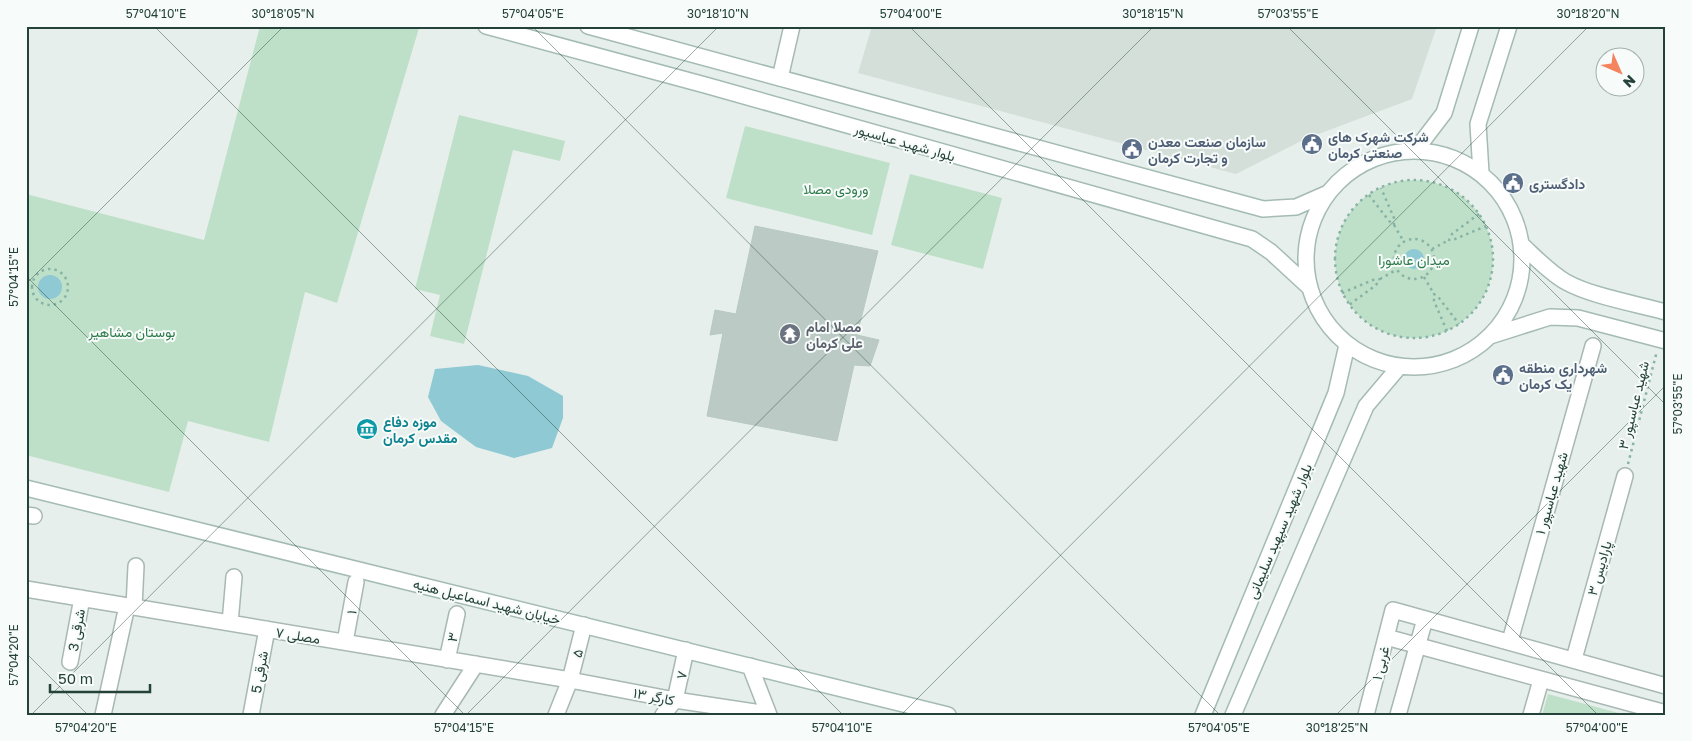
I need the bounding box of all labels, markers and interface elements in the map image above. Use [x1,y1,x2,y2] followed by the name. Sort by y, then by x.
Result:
[126,6,186,21] text: 57°04'10"E
[251,6,315,21] text: 30°18'05"N
[502,6,564,21] text: 57°04'05"E
[687,6,749,21] text: 30°18'10"N
[880,6,942,21] text: 57°04'00"E
[1122,6,1184,21] text: 30°18'15"N
[1257,6,1319,21] text: 57°03'55"E
[1556,6,1620,21] text: 30°18'20"N
[1594,48,1644,98] north arrow
[1620,72,1639,91] text: N
[851,119,957,166] street label: بلوار شهید عباسپور
[1328,128,1429,162] place label: شرکت شهرک های صنعتی کرمان
[1300,132,1324,156] public building icon: شرکت شهرک های صنعتی کرمان
[1148,133,1266,167] place label: سازمان صنعت معدن و تجارت کرمان
[1120,137,1144,161] public building icon: سازمان صنعت معدن و تجارت کرمان
[1501,171,1525,195] public building icon: دادگستری
[1529,175,1585,193] place label: دادگستری
[803,180,869,198] park label: ورودی مصلا
[6,247,21,307] text: 57°04'15"E
[1378,251,1450,269] park label: میدان عاشورا
[806,318,863,352] place label: مصلا امام علی کرمان
[778,322,802,346] temple icon: مصلا امام علی کرمان
[87,323,176,341] park label: بوستان مشاهیر
[1519,359,1607,393] place label: شهرداری منطقه یک کرمان
[1614,359,1654,451] street label: شهید عباسپور ۳
[1491,363,1515,387] public building icon: شهرداری منطقه یک کرمان
[1670,373,1685,435] text: 57°03'55"E
[383,413,458,447] place label: موزه دفاع مقدس کرمان
[355,417,379,441] museum icon: موزه دفاع مقدس کرمان
[1531,450,1573,537] street label: شهید عباسپور ۱
[1243,461,1317,602] street label: بلوار شهید سپهبد سلیمانی
[1583,539,1617,598] street label: پارادیس ۳
[411,574,563,629] street label: خیابان شهید اسماعیل هنیه
[64,608,89,653] street label: شرقی 3
[342,609,360,615] street label: ۱
[274,623,321,648] street label: مصلی ۷
[6,624,21,686] text: 57°04'20"E
[443,631,461,643] street label: ۳
[1368,644,1393,682] street label: ۱ غربی
[568,647,586,659] street label: ۵
[247,650,272,695] street label: شرقی 5
[50,661,150,693] scale bar
[58,669,93,687] text: 50 m
[672,669,690,681] street label: ۷
[632,684,676,709] street label: کارگر ۱۳
[55,720,117,735] text: 57°04'20"E
[434,720,494,735] text: 57°04'15"E
[812,720,872,735] text: 57°04'10"E
[1188,720,1250,735] text: 57°04'05"E
[1306,720,1368,735] text: 30°18'25"N
[1566,720,1628,735] text: 57°04'00"E

